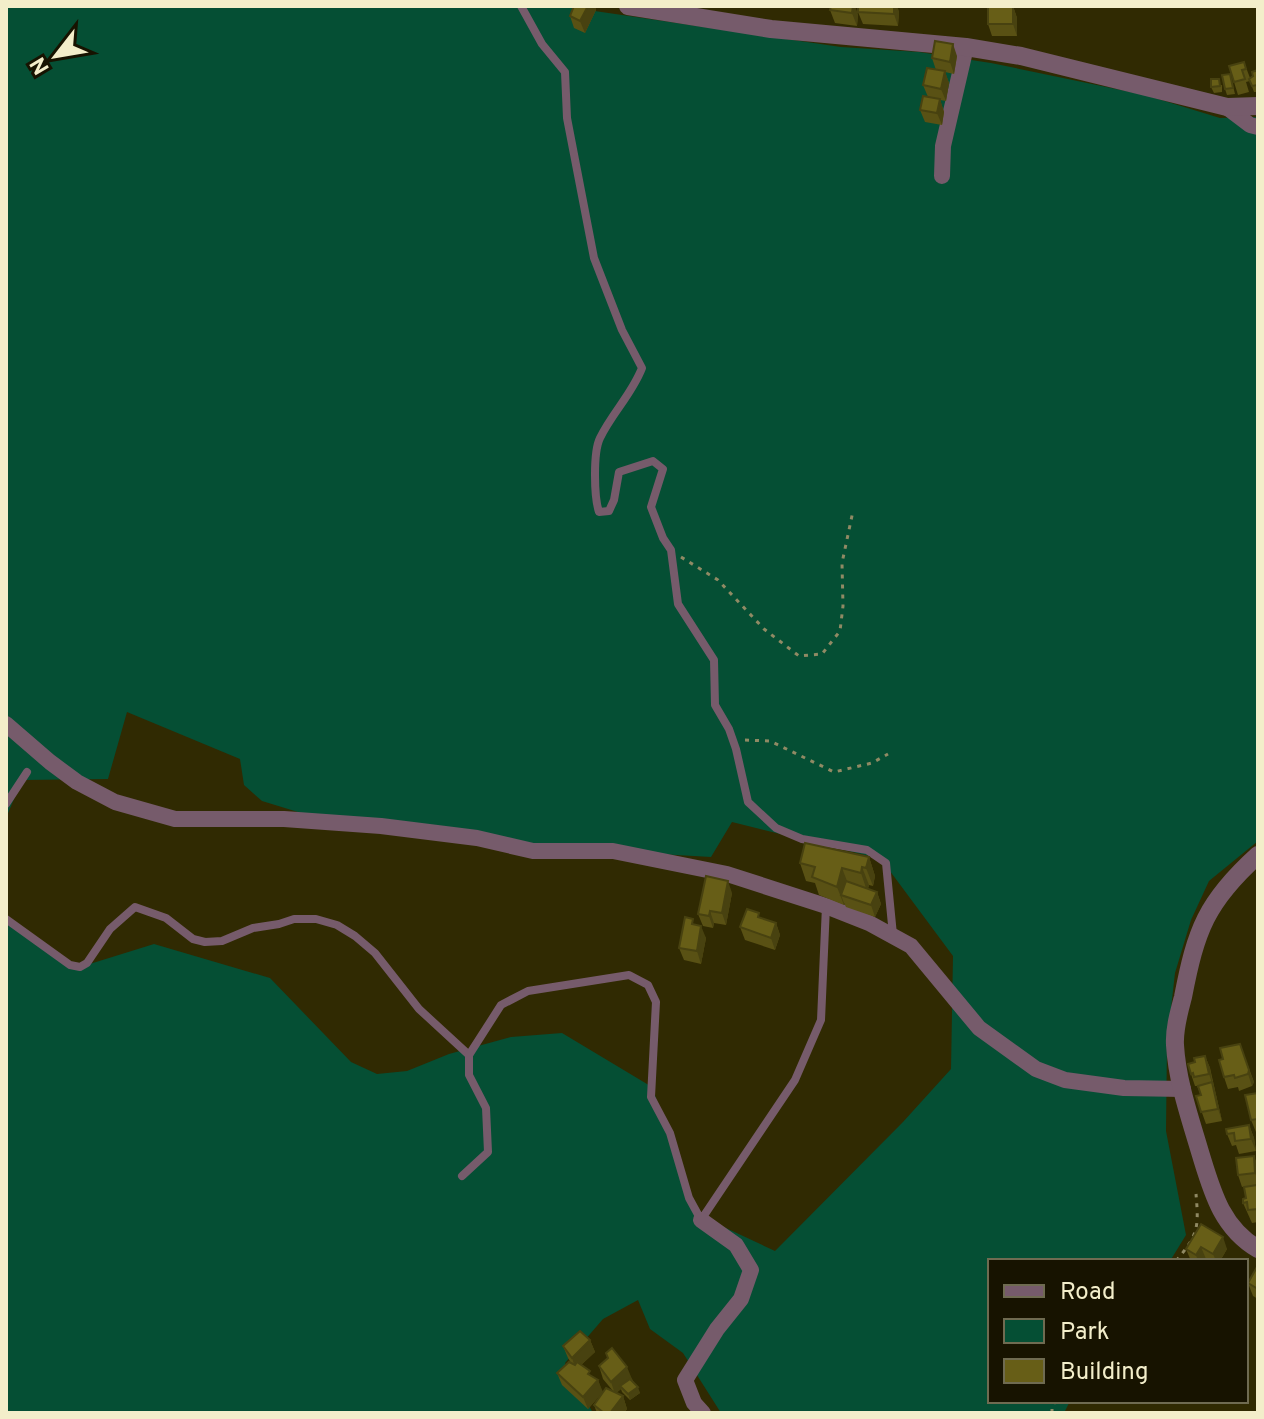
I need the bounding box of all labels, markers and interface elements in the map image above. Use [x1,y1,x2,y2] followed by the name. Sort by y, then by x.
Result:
[16,16,96,96] north arrow
[25,51,57,79] text: N
[988,1259,1248,1403] legend
[1060,1278,1116,1308] text: Road
[1060,1318,1110,1348] text: Park
[1060,1358,1149,1388] text: Building

